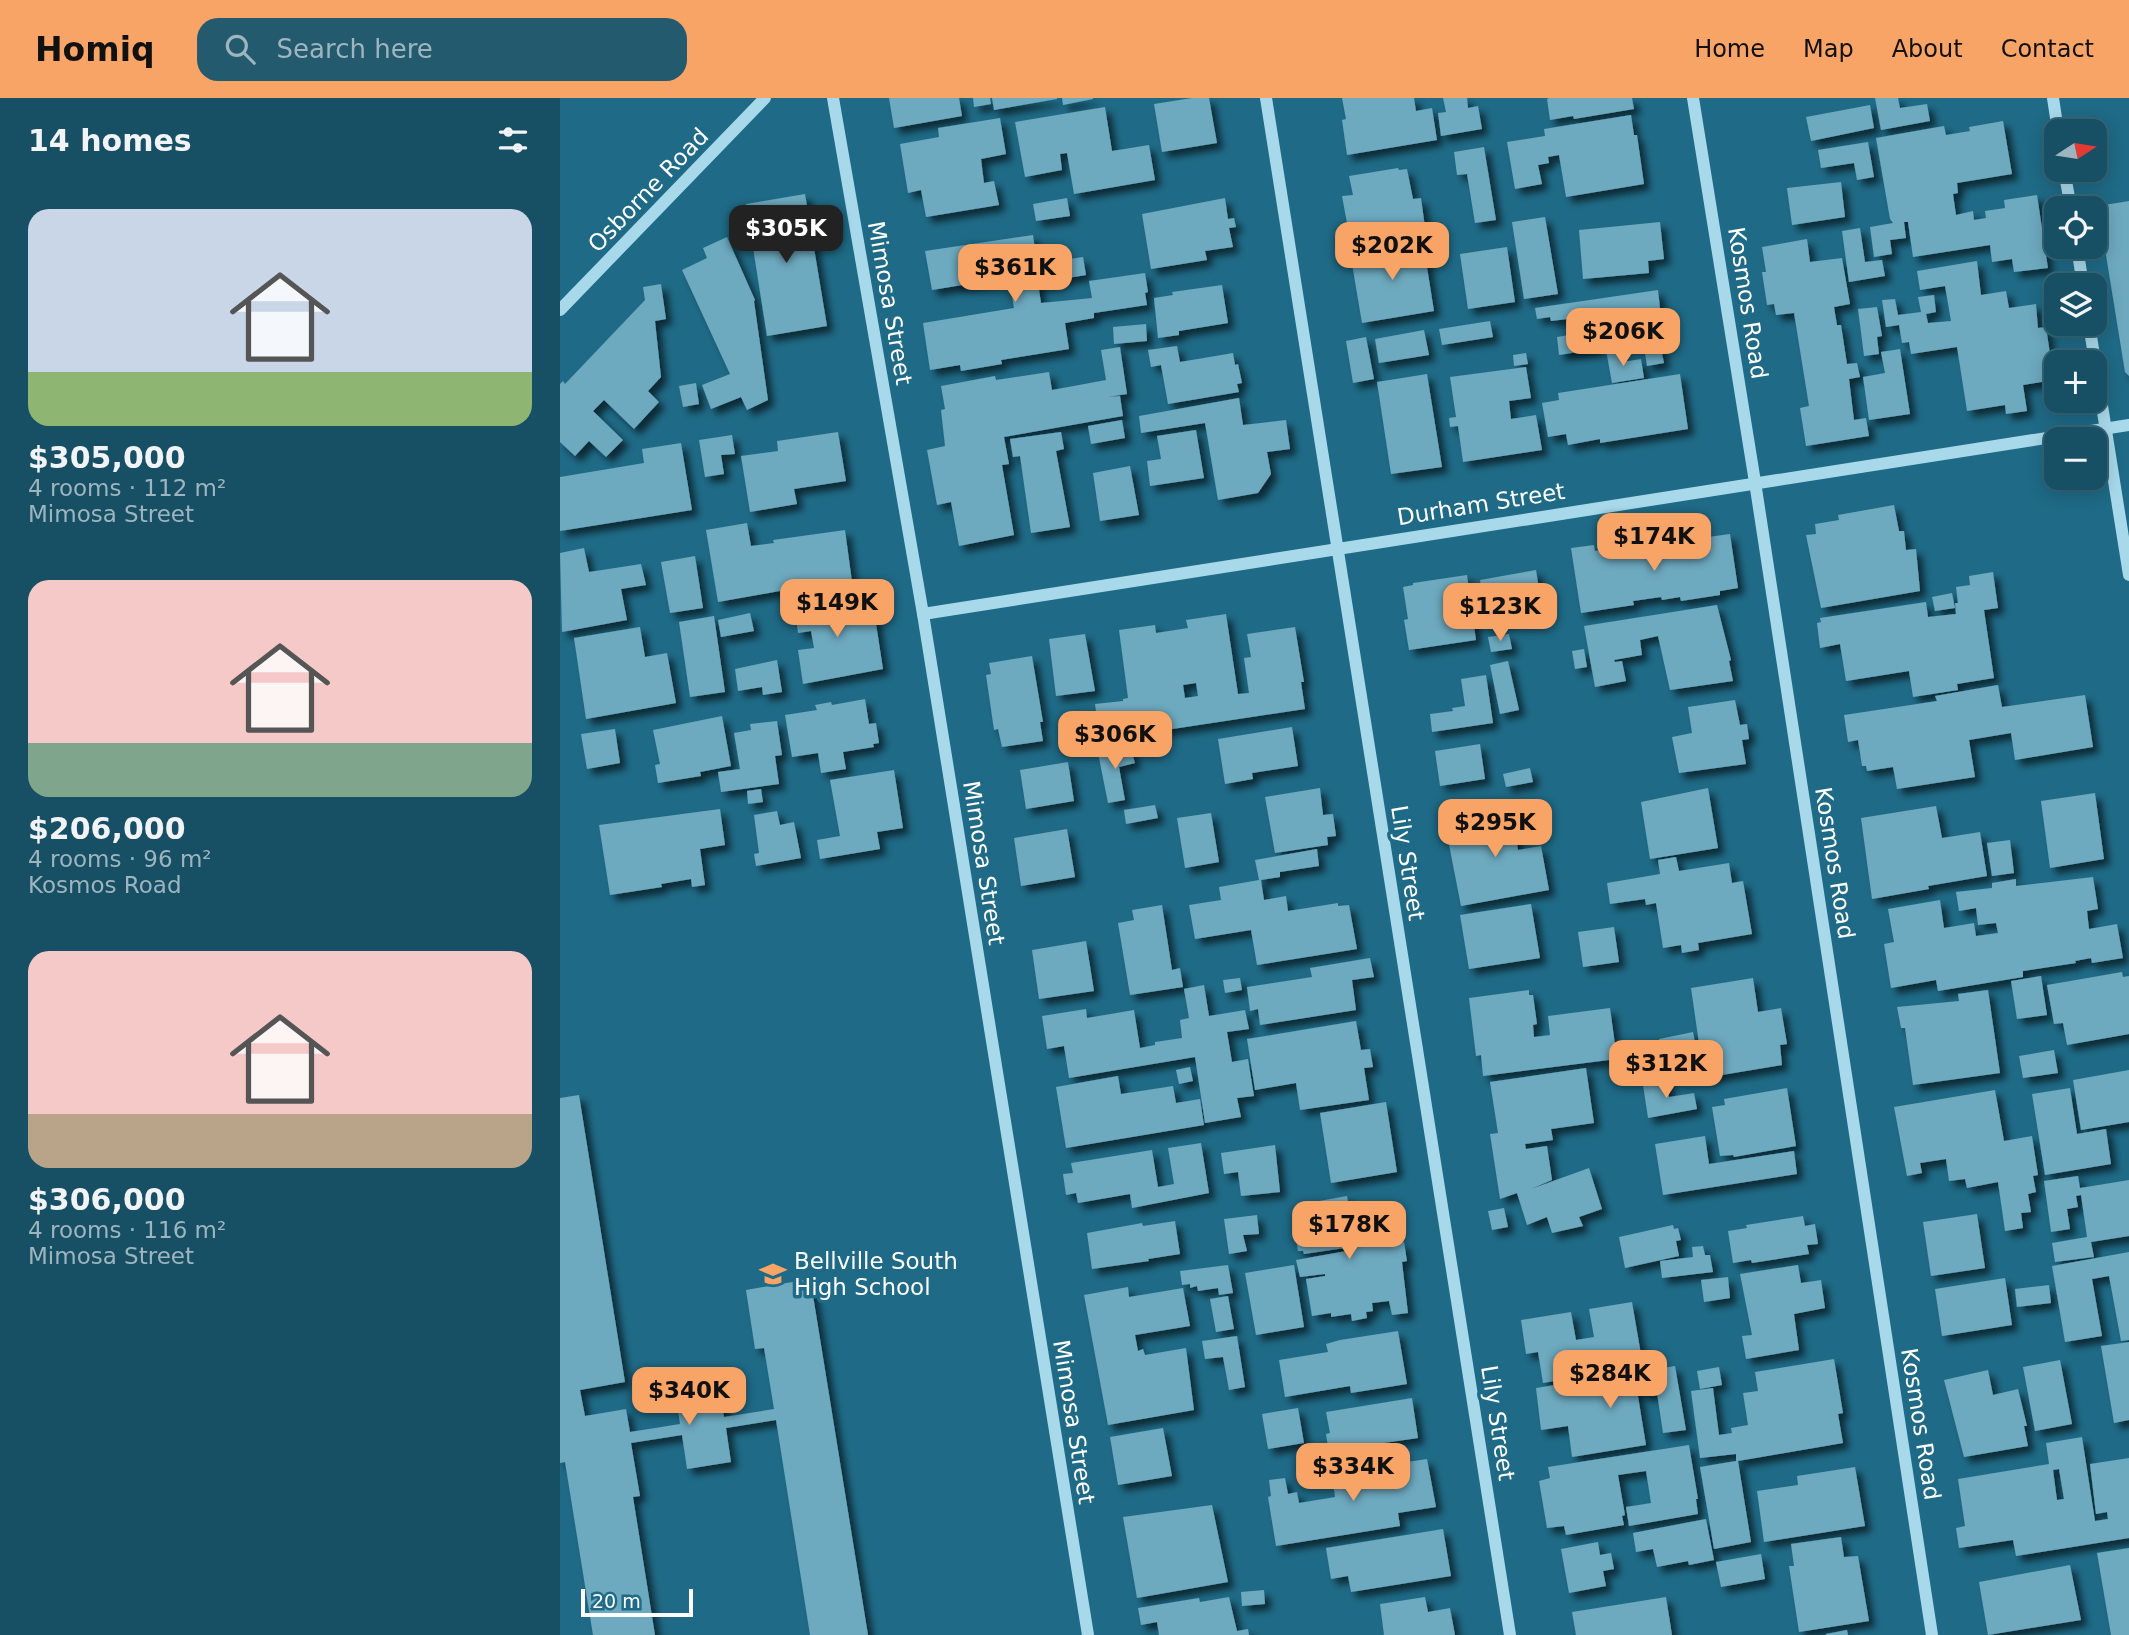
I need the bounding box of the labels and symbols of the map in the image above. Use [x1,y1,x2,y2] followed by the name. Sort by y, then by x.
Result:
[2044,119,2107,182] north arrow
[583,123,713,257] street label: Osborne Road
[737,206,835,265] pin: $305K
[863,219,917,387] street label: Mimosa Street
[1343,222,1441,282] pin: $202K
[1723,225,1773,381] street label: Kosmos Road
[966,244,1064,304] pin: $361K
[1574,308,1672,368] pin: $206K
[1395,478,1567,530] street label: Durham Street
[1605,514,1703,573] pin: $174K
[788,580,886,639] pin: $149K
[1451,584,1549,643] pin: $123K
[1066,712,1164,771] pin: $306K
[958,779,1010,947] street label: Mimosa Street
[1810,785,1860,941] street label: Kosmos Road
[1446,800,1544,859] pin: $295K
[1386,803,1430,923] street label: Lily Street
[1617,1040,1715,1100] pin: $312K
[1300,1202,1398,1261] pin: $178K
[794,1248,958,1300] place label: Bellville South High School
[758,1259,788,1289] school or university icon: Bellville South High School
[1048,1338,1100,1506] street label: Mimosa Street
[1896,1346,1946,1502] street label: Kosmos Road
[1561,1350,1659,1410] pin: $284K
[1476,1363,1520,1483] street label: Lily Street
[640,1368,738,1427] pin: $340K
[1304,1444,1402,1503] pin: $334K
[581,1586,693,1618] scale bar

